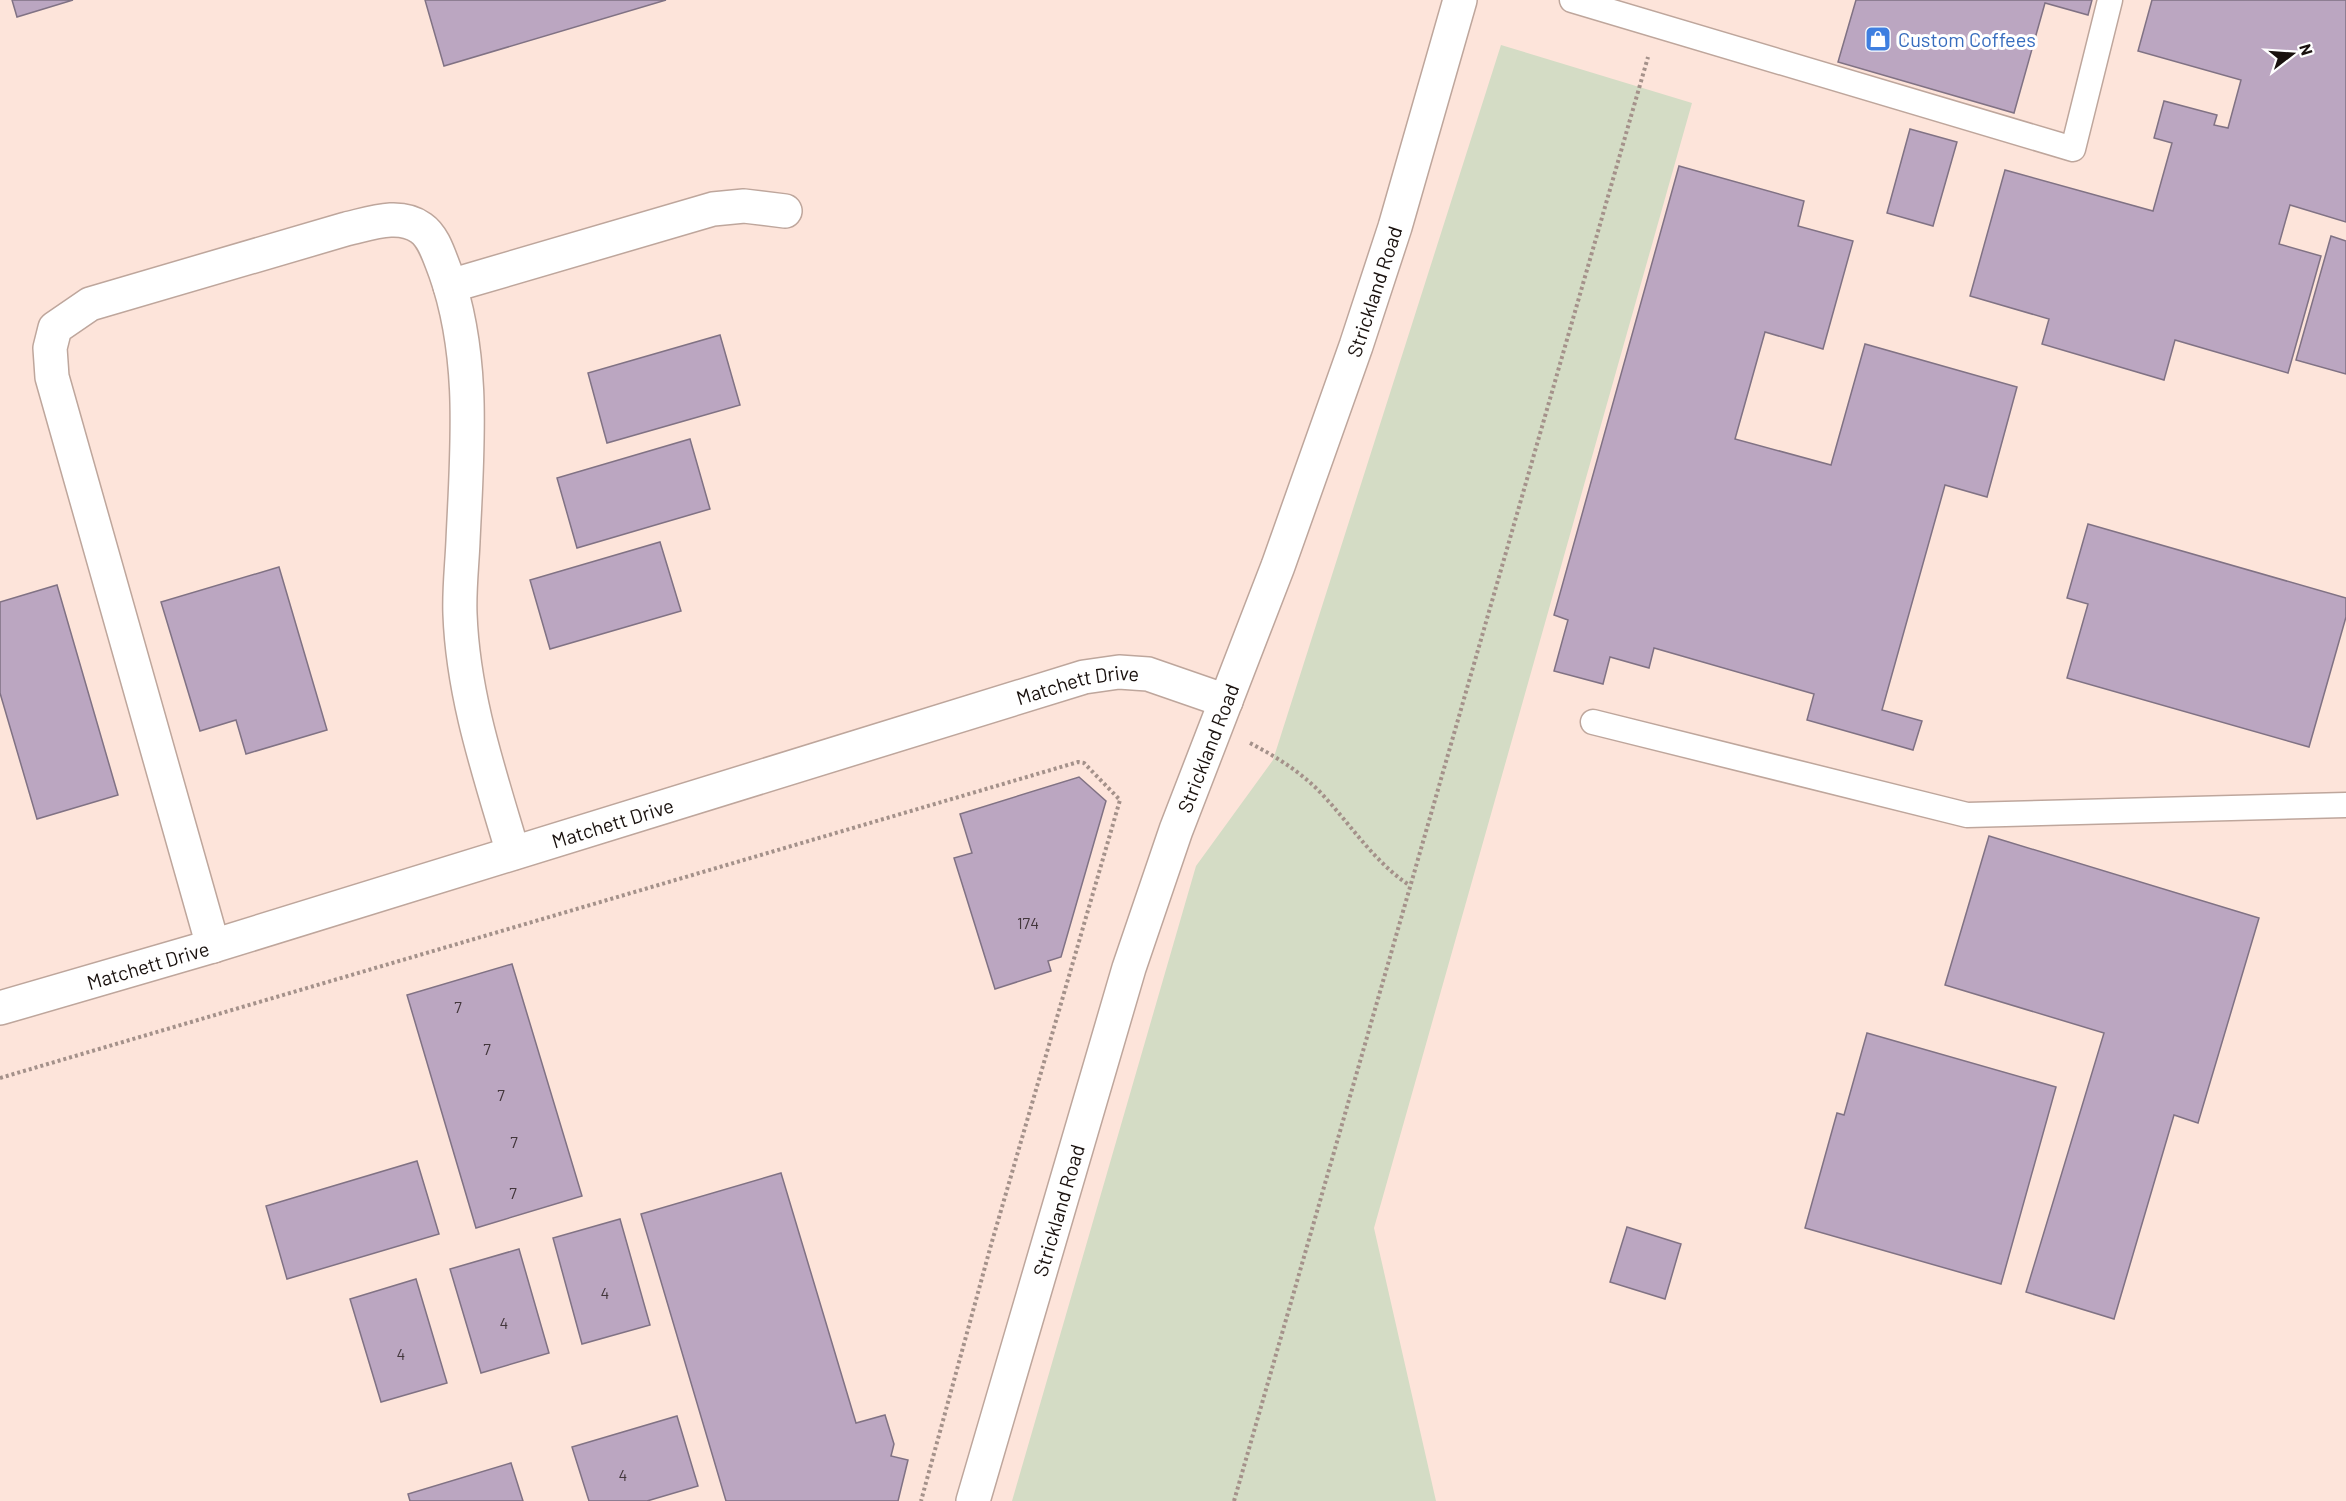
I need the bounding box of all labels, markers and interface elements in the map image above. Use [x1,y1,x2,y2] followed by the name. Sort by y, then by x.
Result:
[1863,24,1893,54] shop icon: Custom Coffees
[2262,24,2322,84] north arrow
[1898,27,2036,51] place label: Custom Coffees
[2296,42,2317,57] text: N
[1341,223,1407,360] street label: Strickland Road
[1013,660,1140,709] street label: Matchett Drive
[1172,680,1243,816] street label: Strickland Road
[549,793,676,853] street label: Matchett Drive
[1017,913,1039,932] house number: 174
[84,936,212,994] street label: Matchett Drive
[454,997,462,1016] house number: 7
[483,1039,491,1058] house number: 7
[497,1085,505,1104] house number: 7
[510,1132,518,1151] house number: 7
[1027,1141,1089,1279] street label: Strickland Road
[509,1183,517,1202] house number: 7
[601,1283,609,1302] house number: 4
[500,1313,508,1332] house number: 4
[397,1344,405,1363] house number: 4
[619,1465,627,1484] house number: 4

